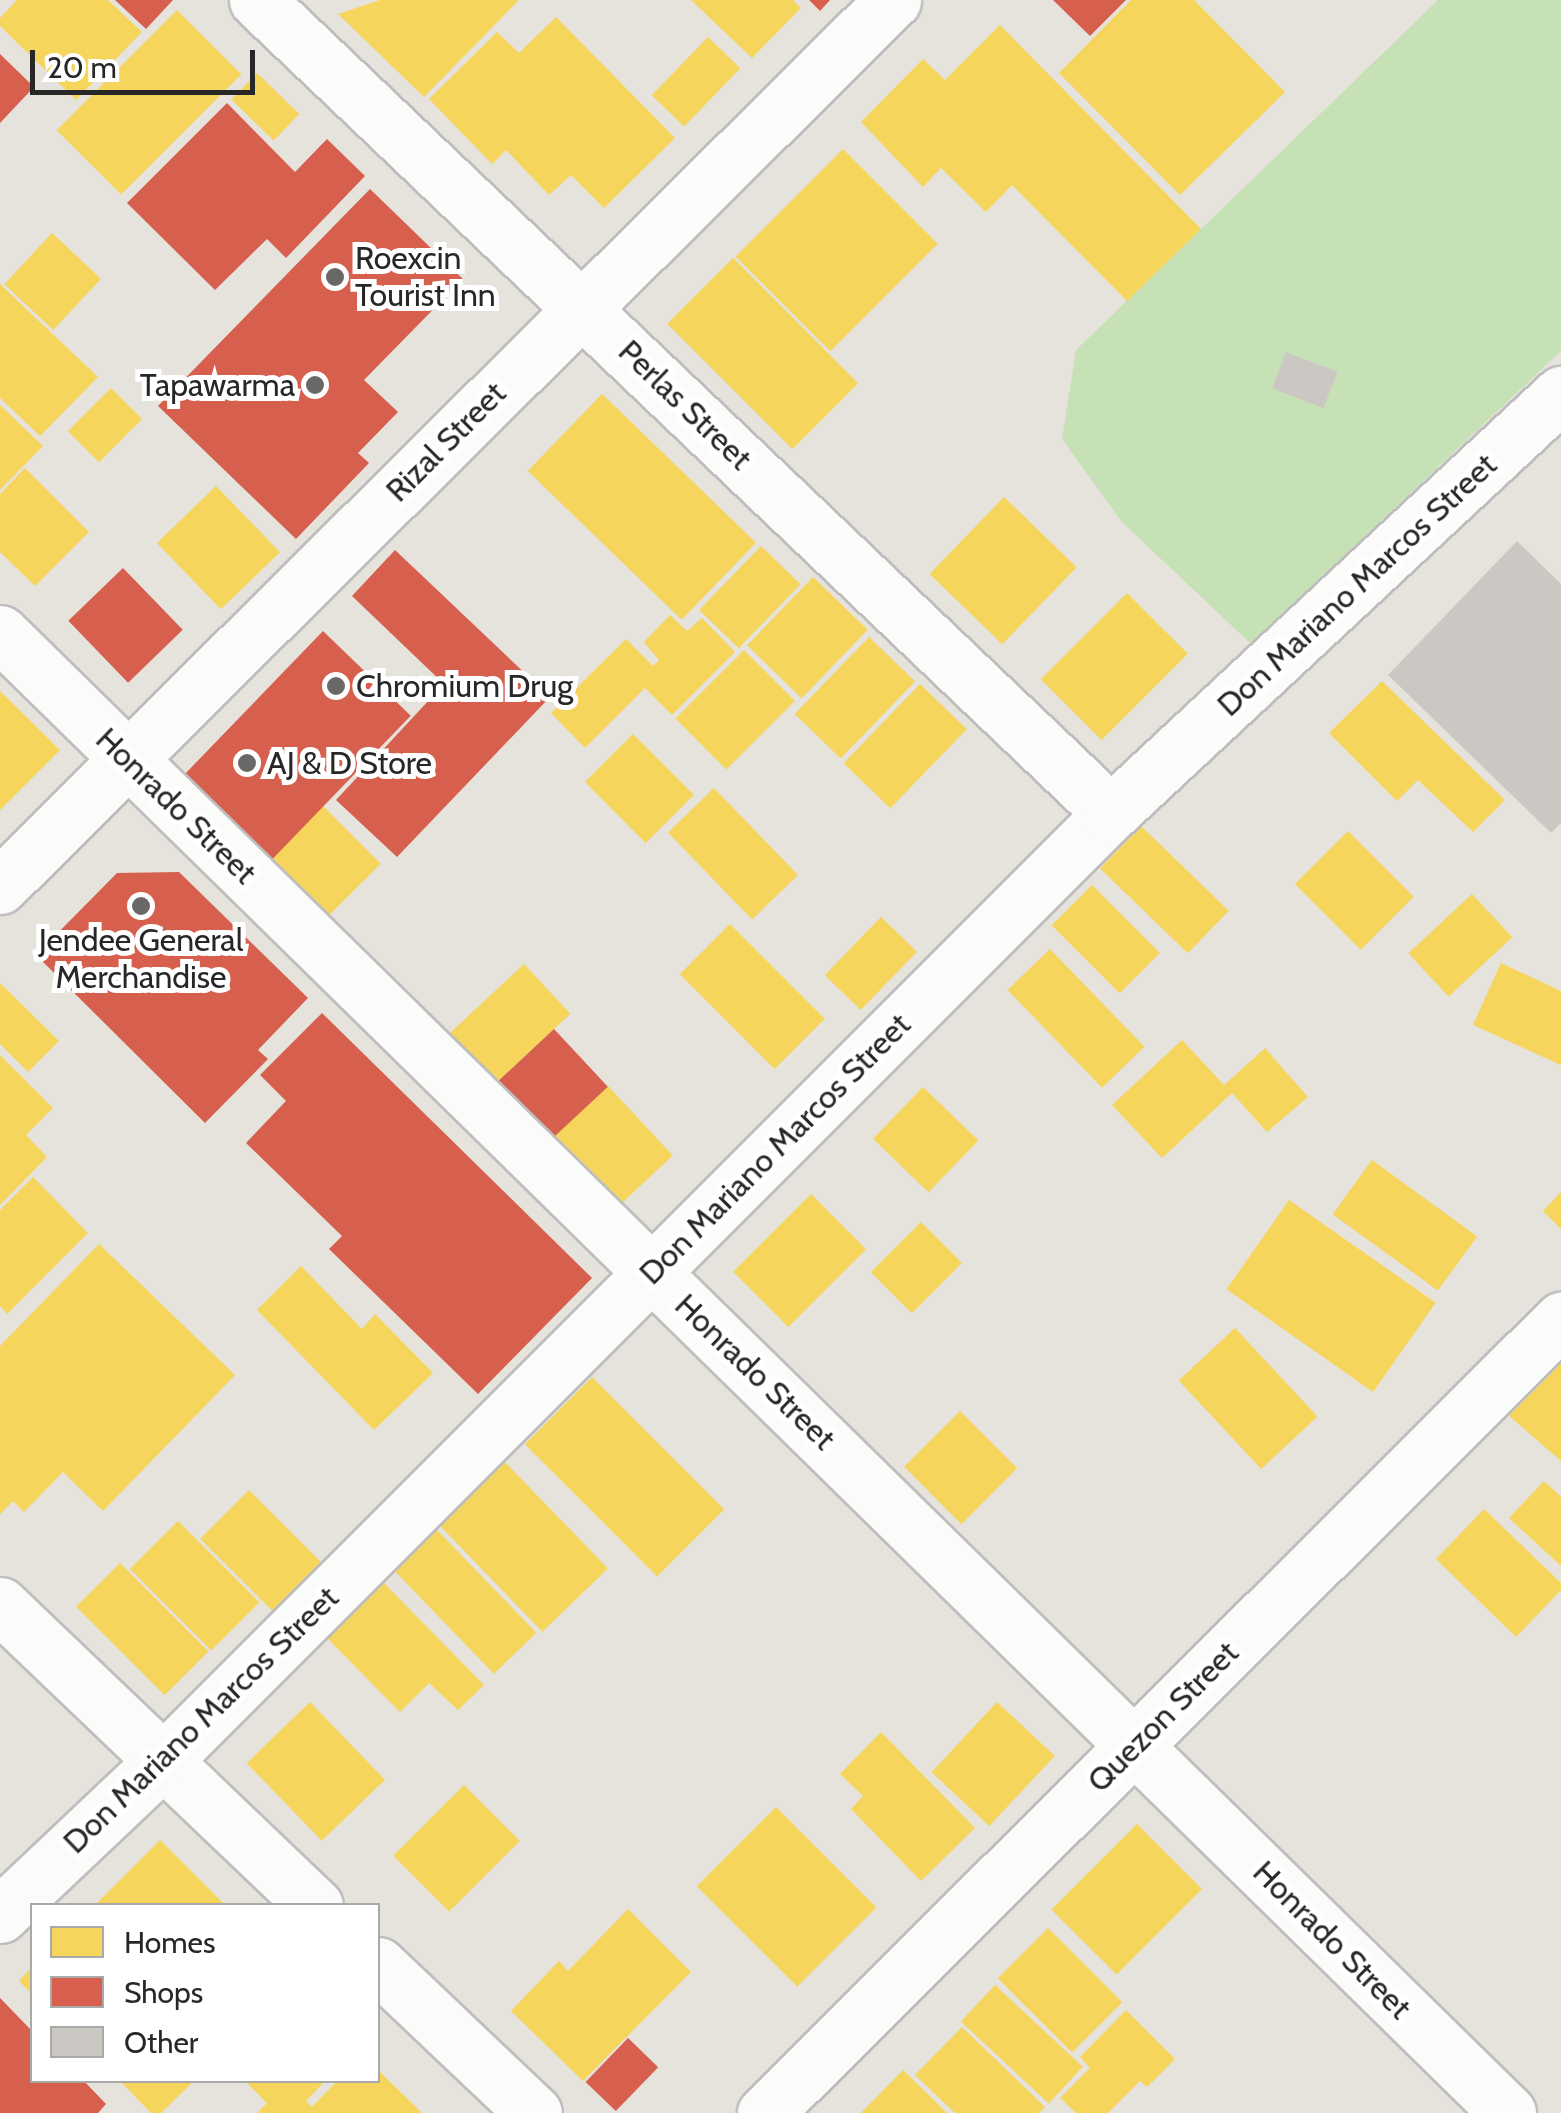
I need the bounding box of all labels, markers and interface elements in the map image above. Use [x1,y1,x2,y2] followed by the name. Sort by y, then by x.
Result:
[35,30,260,92] scale bar
[47,49,117,86] text: 20 m
[355,240,496,315] place label: Roexcin Tourist Inn
[324,266,346,288] marker: Roexcin Tourist Inn
[611,332,759,478] street label: Perlas Street
[140,366,295,404] place label: Tapawarma
[304,374,326,396] marker: Tapawarma
[378,374,514,510] street label: Rizal Street
[1210,446,1504,724] street label: Don Mariano Marcos Street
[356,667,573,705] place label: Chromium Drug
[325,675,347,697] marker: Chromium Drug
[88,720,264,892] street label: Honrado Street
[267,744,432,782] place label: AJ & D Store
[236,752,258,774] marker: AJ & D Store
[130,895,152,917] marker: Jendee General Merchandise
[39,922,243,997] place label: Jendee General Merchandise
[632,1006,918,1292] street label: Don Mariano Marcos Street
[667,1286,843,1458] street label: Honrado Street
[56,1579,346,1861] street label: Don Mariano Marcos Street
[1080,1634,1246,1800] street label: Quezon Street
[1245,1853,1419,2027] street label: Honrado Street
[30,1903,380,2083] legend
[124,1924,215,1961] text: Homes
[124,1974,203,2011] text: Shops
[124,2024,198,2061] text: Other

